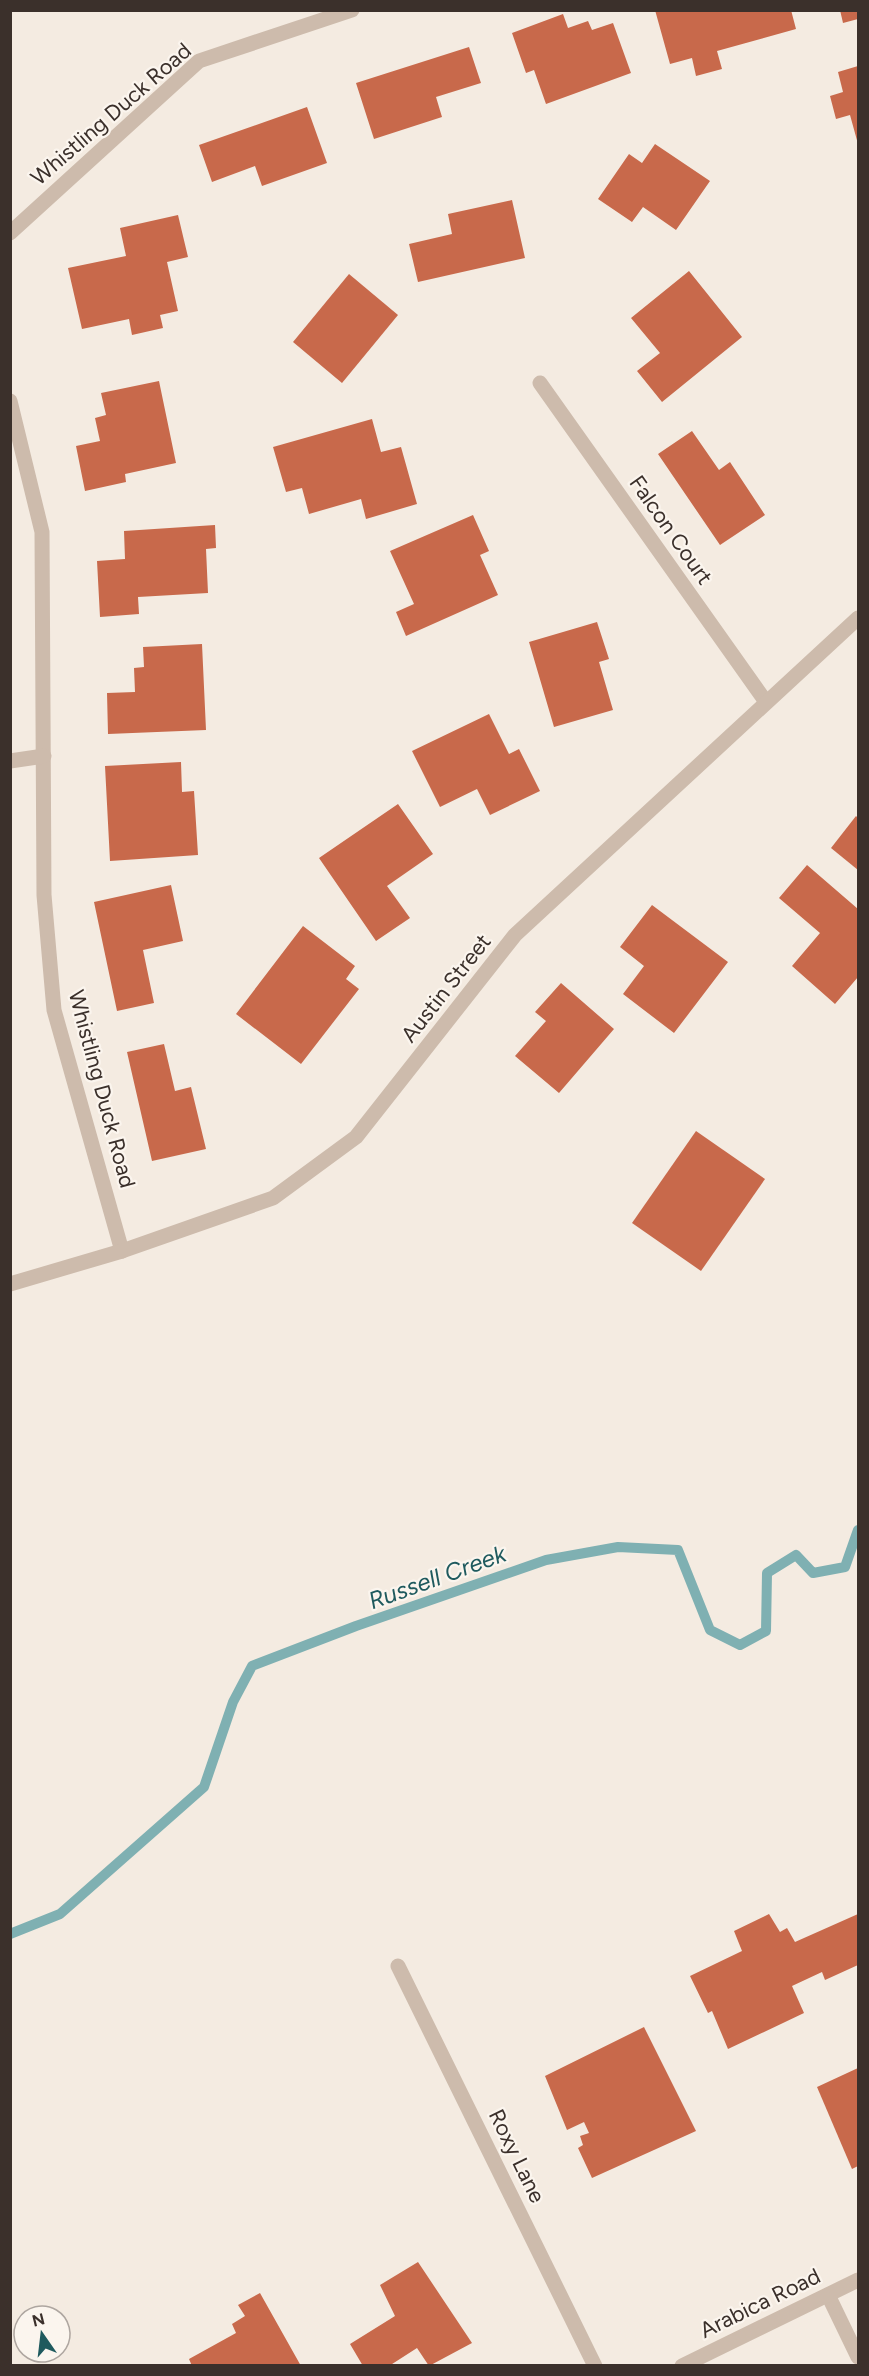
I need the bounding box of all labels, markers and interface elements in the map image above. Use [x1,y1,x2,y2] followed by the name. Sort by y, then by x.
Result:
[25,37,197,191] street label: Whistling Duck Road
[624,470,718,590] street label: Falcon Court
[395,928,497,1048] street label: Austin Street
[63,987,141,1191] street label: Whistling Duck Road
[364,1538,511,1615] water label: Russell Creek
[483,2105,551,2207] street label: Roxy Lane
[695,2262,825,2344] street label: Arabica Road
[12,2304,72,2364] north arrow
[30,2309,47,2331] text: N

